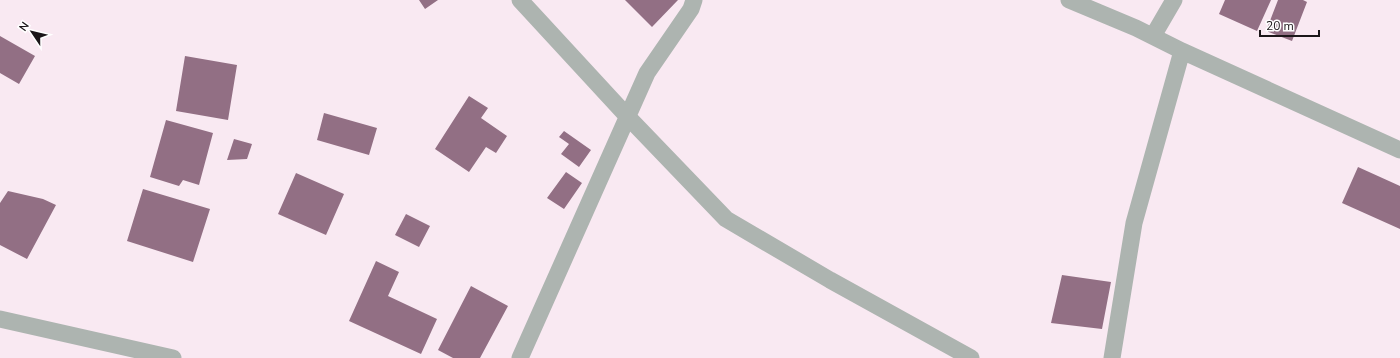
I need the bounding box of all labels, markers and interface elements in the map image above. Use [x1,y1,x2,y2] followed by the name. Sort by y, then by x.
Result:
[12,12,52,52] north arrow
[1260,12,1319,38] scale bar
[1266,18,1294,34] text: 20 m
[16,19,33,34] text: N

